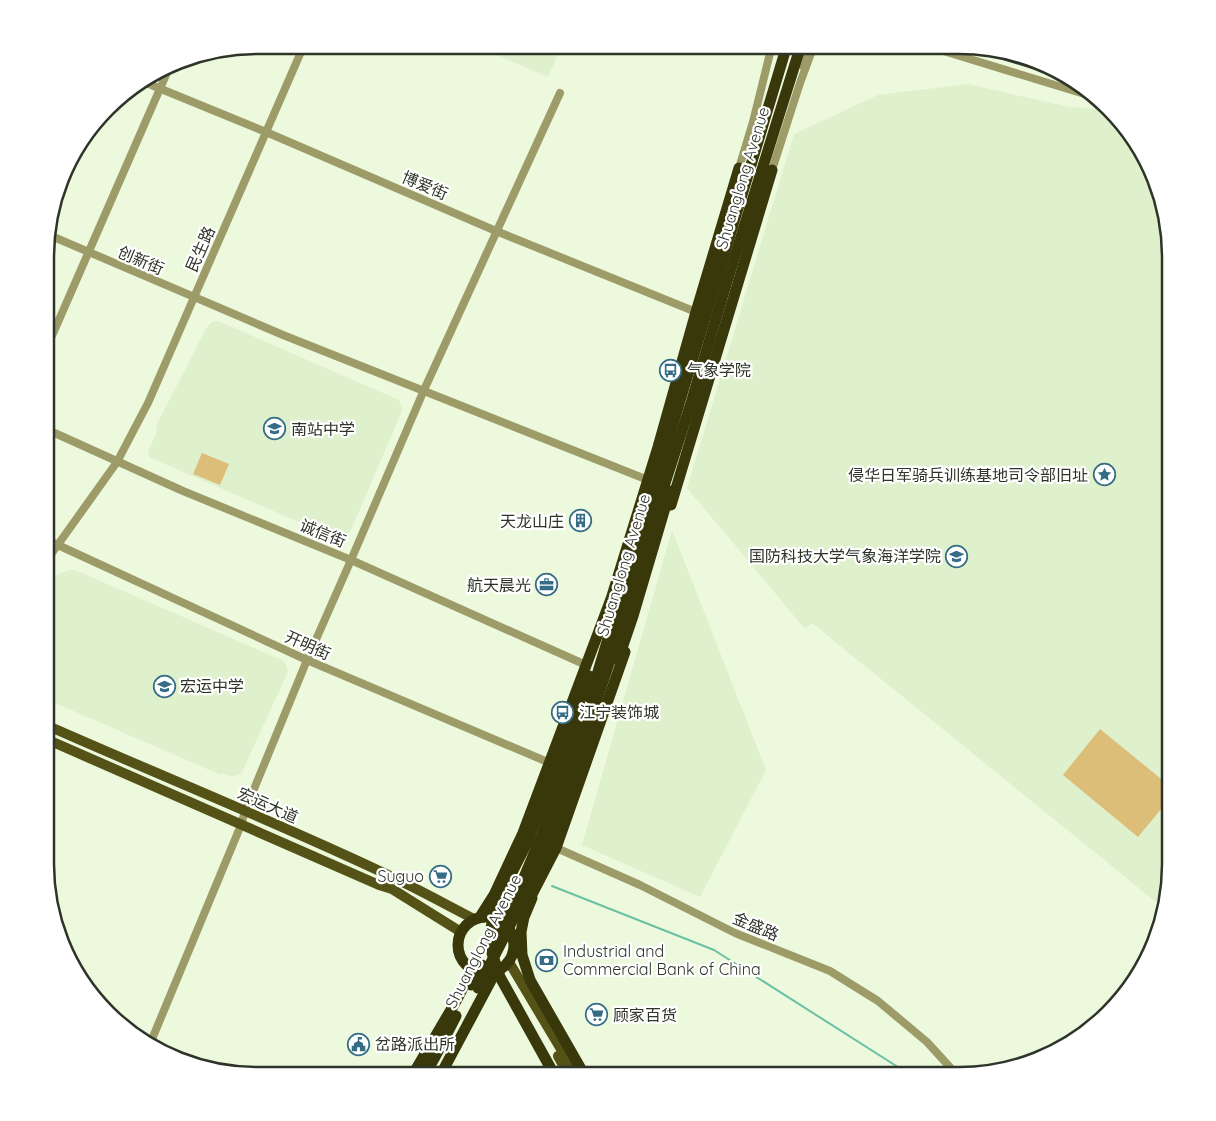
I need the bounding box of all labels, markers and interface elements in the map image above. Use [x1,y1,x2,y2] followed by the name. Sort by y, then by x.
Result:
[711,104,773,252] street label: Shuanglong Avenue
[399,166,451,204] street label: 博爱街
[181,223,219,275] street label: 民生路
[115,241,167,279] street label: 创新街
[659,358,683,382] bus stop icon: 气象学院
[687,360,751,380] place label: 气象学院
[263,417,287,441] school or university icon: 南站中学
[291,419,355,439] place label: 南站中学
[1092,463,1116,487] place icon: 侵华日军骑兵训练基地司令部旧址
[848,465,1088,485] place label: 侵华日军骑兵训练基地司令部旧址
[592,491,654,639] street label: Shuanglong Avenue
[568,509,592,533] building icon: 天龙山庄
[500,511,564,531] place label: 天龙山庄
[297,515,349,551] street label: 诚信街
[945,544,969,568] school or university icon: 国防科技大学气象海洋学院
[749,546,941,566] place label: 国防科技大学气象海洋学院
[535,573,559,597] office icon: 航天晨光
[467,575,531,595] place label: 航天晨光
[282,626,334,664] street label: 开明街
[152,674,176,698] school or university icon: 宏运中学
[180,676,244,696] place label: 宏运中学
[551,700,575,724] bus stop icon: 江宁装饰城
[579,702,659,722] place label: 江宁装饰城
[235,783,301,827] street label: 宏运大道
[428,864,452,888] supermarket icon: Suguo
[377,866,424,886] place label: Suguo
[441,871,525,1011] street label: Shuanglong Avenue
[730,907,782,945] street label: 金盛路
[563,941,761,979] place label: Industrial and Commercial Bank of China
[535,948,559,972] bank icon: Industrial and Commercial Bank of China
[585,1003,609,1027] supermarket icon: 顾家百货
[613,1005,677,1025] place label: 顾家百货
[347,1032,371,1056] public building icon: 岔路派出所
[375,1034,455,1054] place label: 岔路派出所

